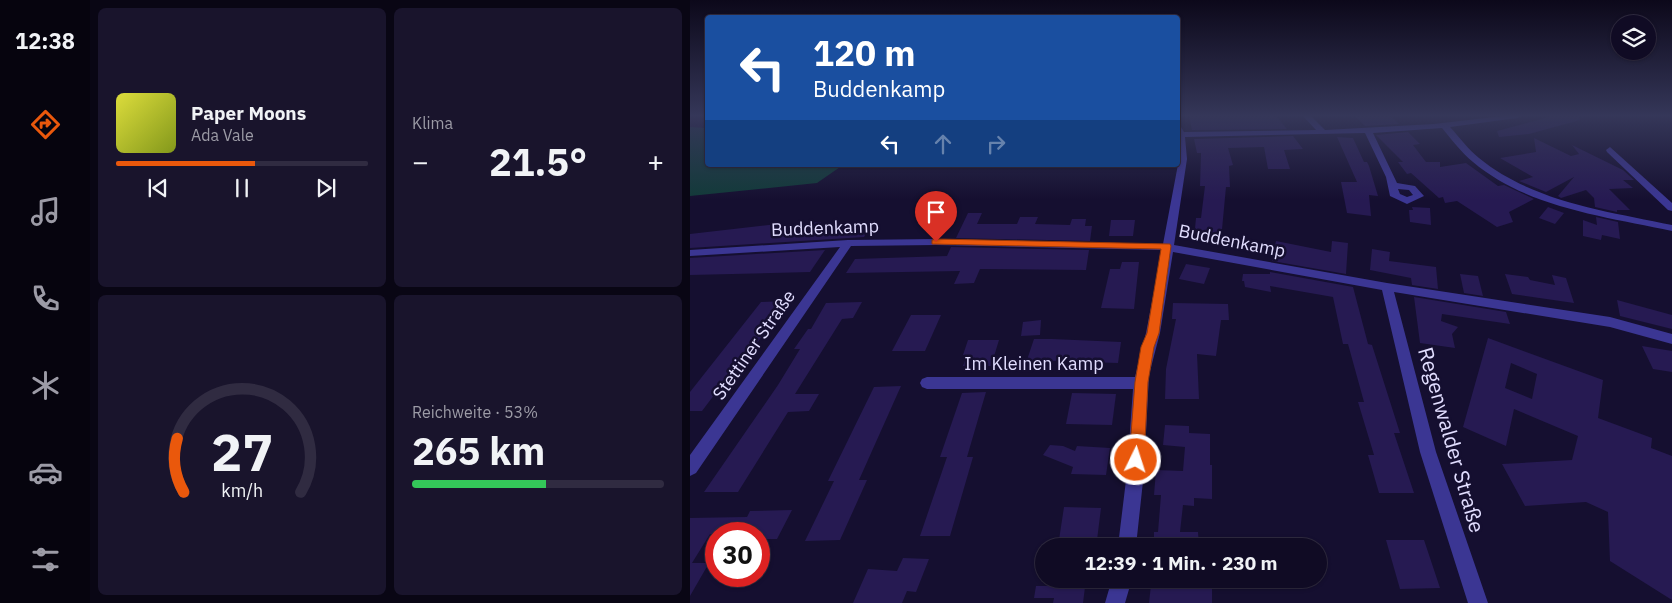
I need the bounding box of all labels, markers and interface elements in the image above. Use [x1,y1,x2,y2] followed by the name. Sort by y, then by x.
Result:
[1611,15,1656,60] map controls
[1611,15,1656,60] button: layers
[15,26,75,55] text: 12:38
[813,30,916,76] text: 120 m
[730,35,795,100] icon: left
[813,74,945,103] text: Buddenkamp
[191,101,306,125] text: Paper Moons
[28,107,63,142] icon: directions
[412,113,453,133] text: Klima
[191,125,254,145] text: Ada Vale
[876,130,904,158] icon: left
[929,130,957,158] icon: ahead
[982,130,1010,158] icon: right
[489,137,587,186] text: 21.5°
[412,143,429,180] text: −
[647,143,664,180] text: +
[144,174,172,202] icon: previous
[228,174,256,202] icon: pause
[312,174,340,202] icon: next
[915,191,957,242] pin
[28,194,63,229] icon: music
[922,198,950,226] icon: arrive
[771,214,879,241] street label: Buddenkamp
[1177,219,1287,262] street label: Buddenkamp
[28,281,63,316] icon: phone
[707,285,800,404] street label: Stettiner Straße
[1412,344,1492,536] street label: Regenwalder Straße
[964,352,1104,375] street label: Im Kleinen Kamp
[28,368,63,403] icon: climate
[412,402,538,422] text: Reichweite · 53%
[211,418,273,485] text: 27
[412,426,545,475] text: 265 km
[1109,433,1161,485] position arrow
[28,455,63,490] icon: car
[221,479,263,502] text: km/h
[705,522,770,587] speed limit sign: 30
[28,542,63,577] icon: filters
[1084,551,1278,575] text: 12:39 · 1 Min. · 230 m

